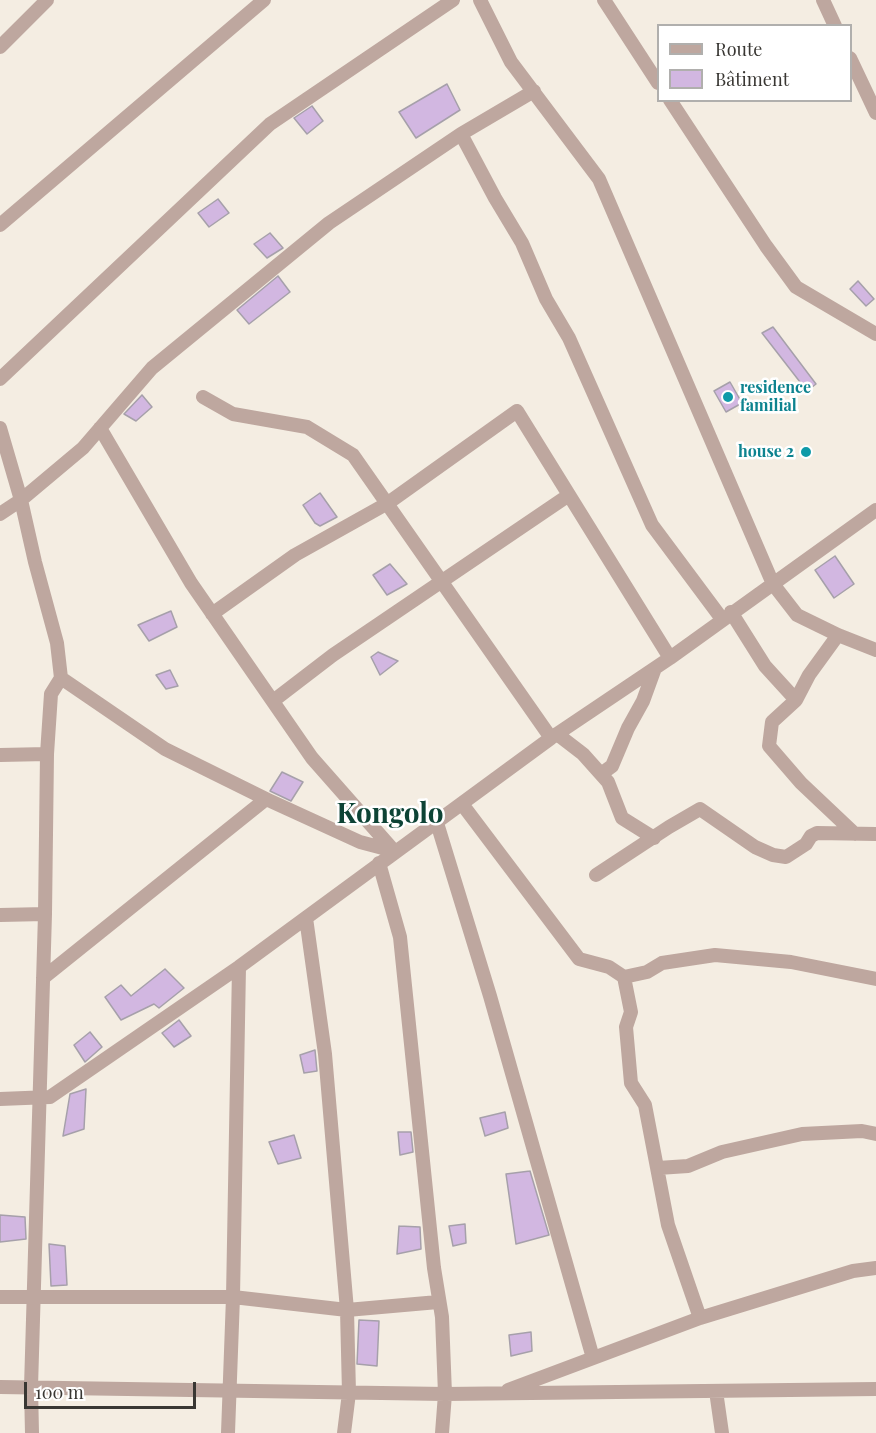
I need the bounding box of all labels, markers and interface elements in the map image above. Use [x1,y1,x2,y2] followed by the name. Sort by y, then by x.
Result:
[657,24,852,102] legend
[715,37,762,61] text: Route
[715,67,789,91] text: Bâtiment
[740,378,811,416] place label: residence familial
[721,390,735,404] marker: residence familial
[738,442,794,462] place label: house 2
[799,445,813,459] marker: house 2
[336,797,444,831] district label: Kongolo
[27,1370,200,1408] scale bar
[35,1380,84,1404] text: 100 m

